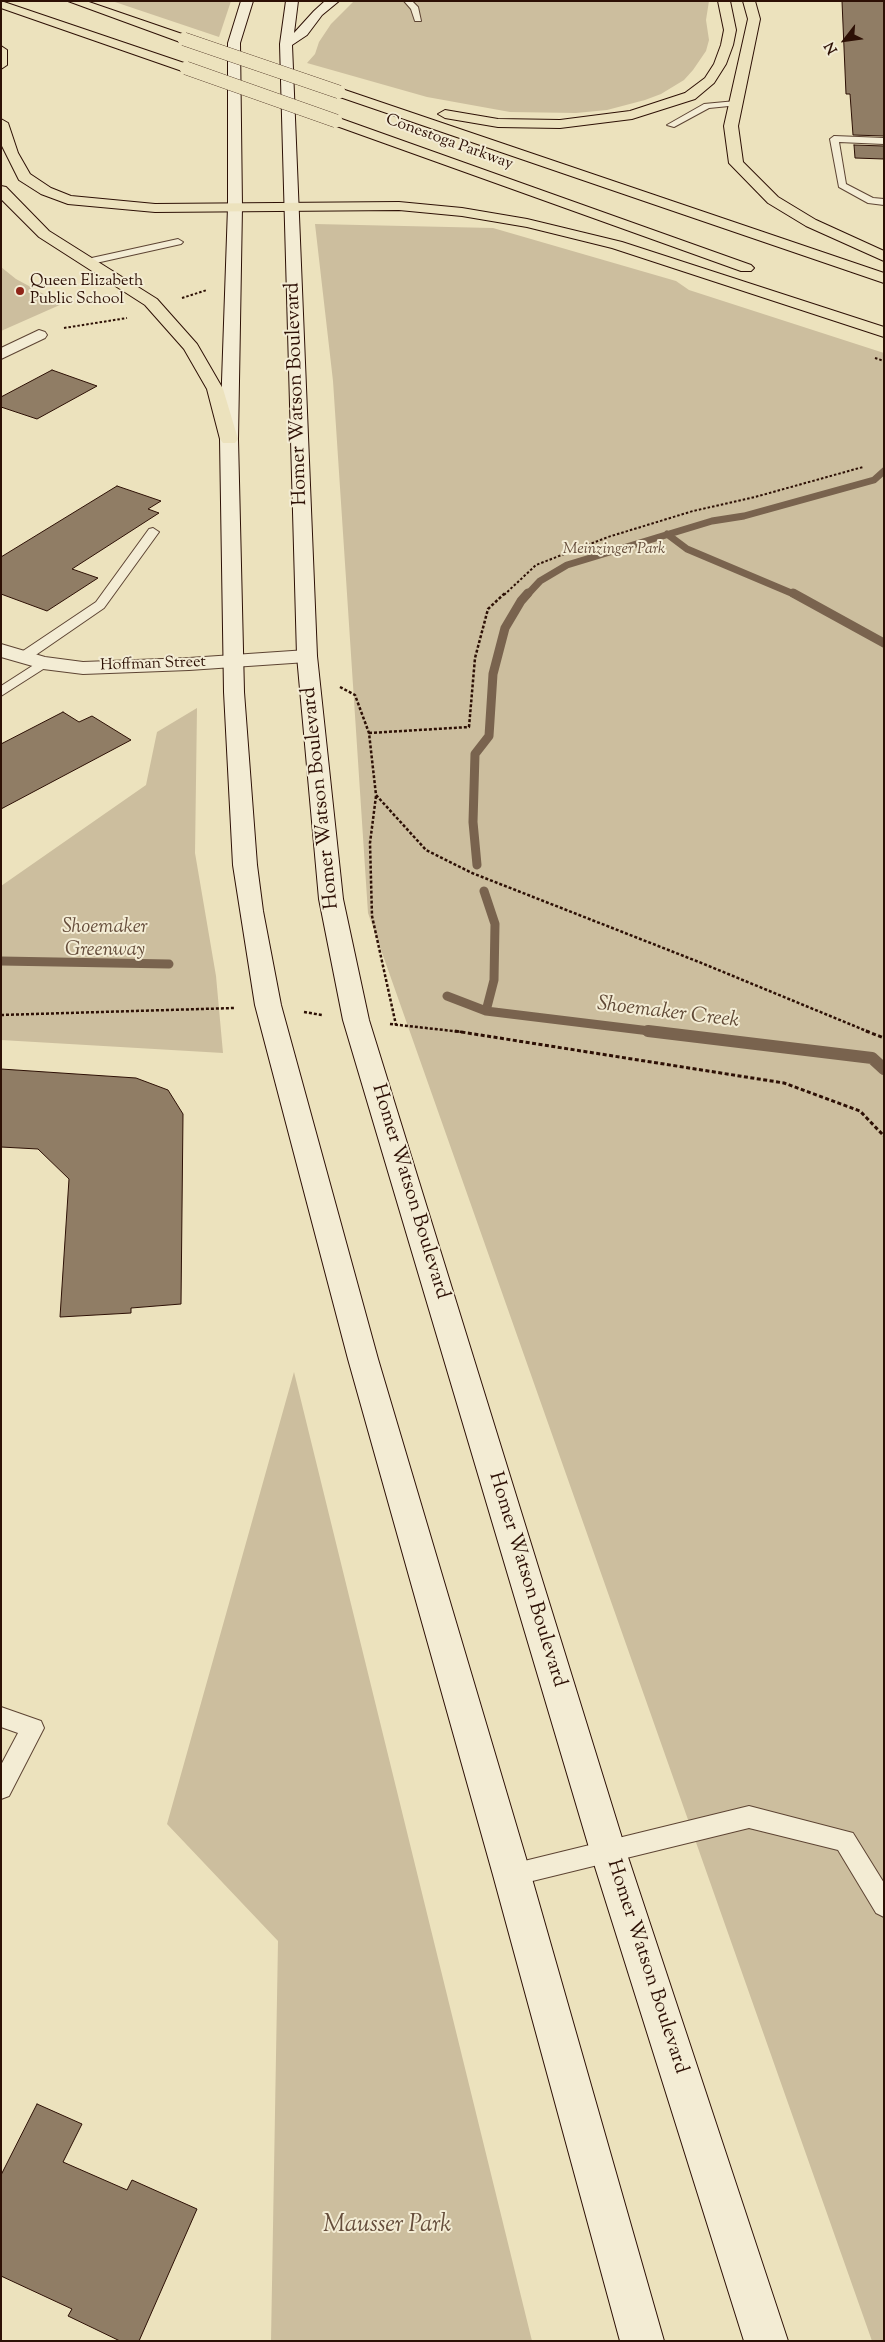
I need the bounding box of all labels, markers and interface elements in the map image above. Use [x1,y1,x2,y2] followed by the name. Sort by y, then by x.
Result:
[820,15,870,65] north arrow
[821,38,843,57] text: N
[383,111,515,175] street label: Conestoga Parkway
[30,272,143,310] place label: Queen Elizabeth Public School
[282,282,314,506] street label: Homer Watson Boulevard
[14,285,26,297] marker: Queen Elizabeth Public School
[563,540,665,560] park label: Meinzinger Park
[100,654,206,676] street label: Hoffman Street
[298,686,346,910] street label: Homer Watson Boulevard
[62,917,148,964] park label: Shoemaker Greenway
[596,993,740,1035] water label: Shoemaker Creek
[365,1082,453,1302] street label: Homer Watson Boulevard
[482,1470,570,1690] street label: Homer Watson Boulevard
[600,1857,692,2077] street label: Homer Watson Boulevard
[323,2213,451,2241] park label: Mausser Park

